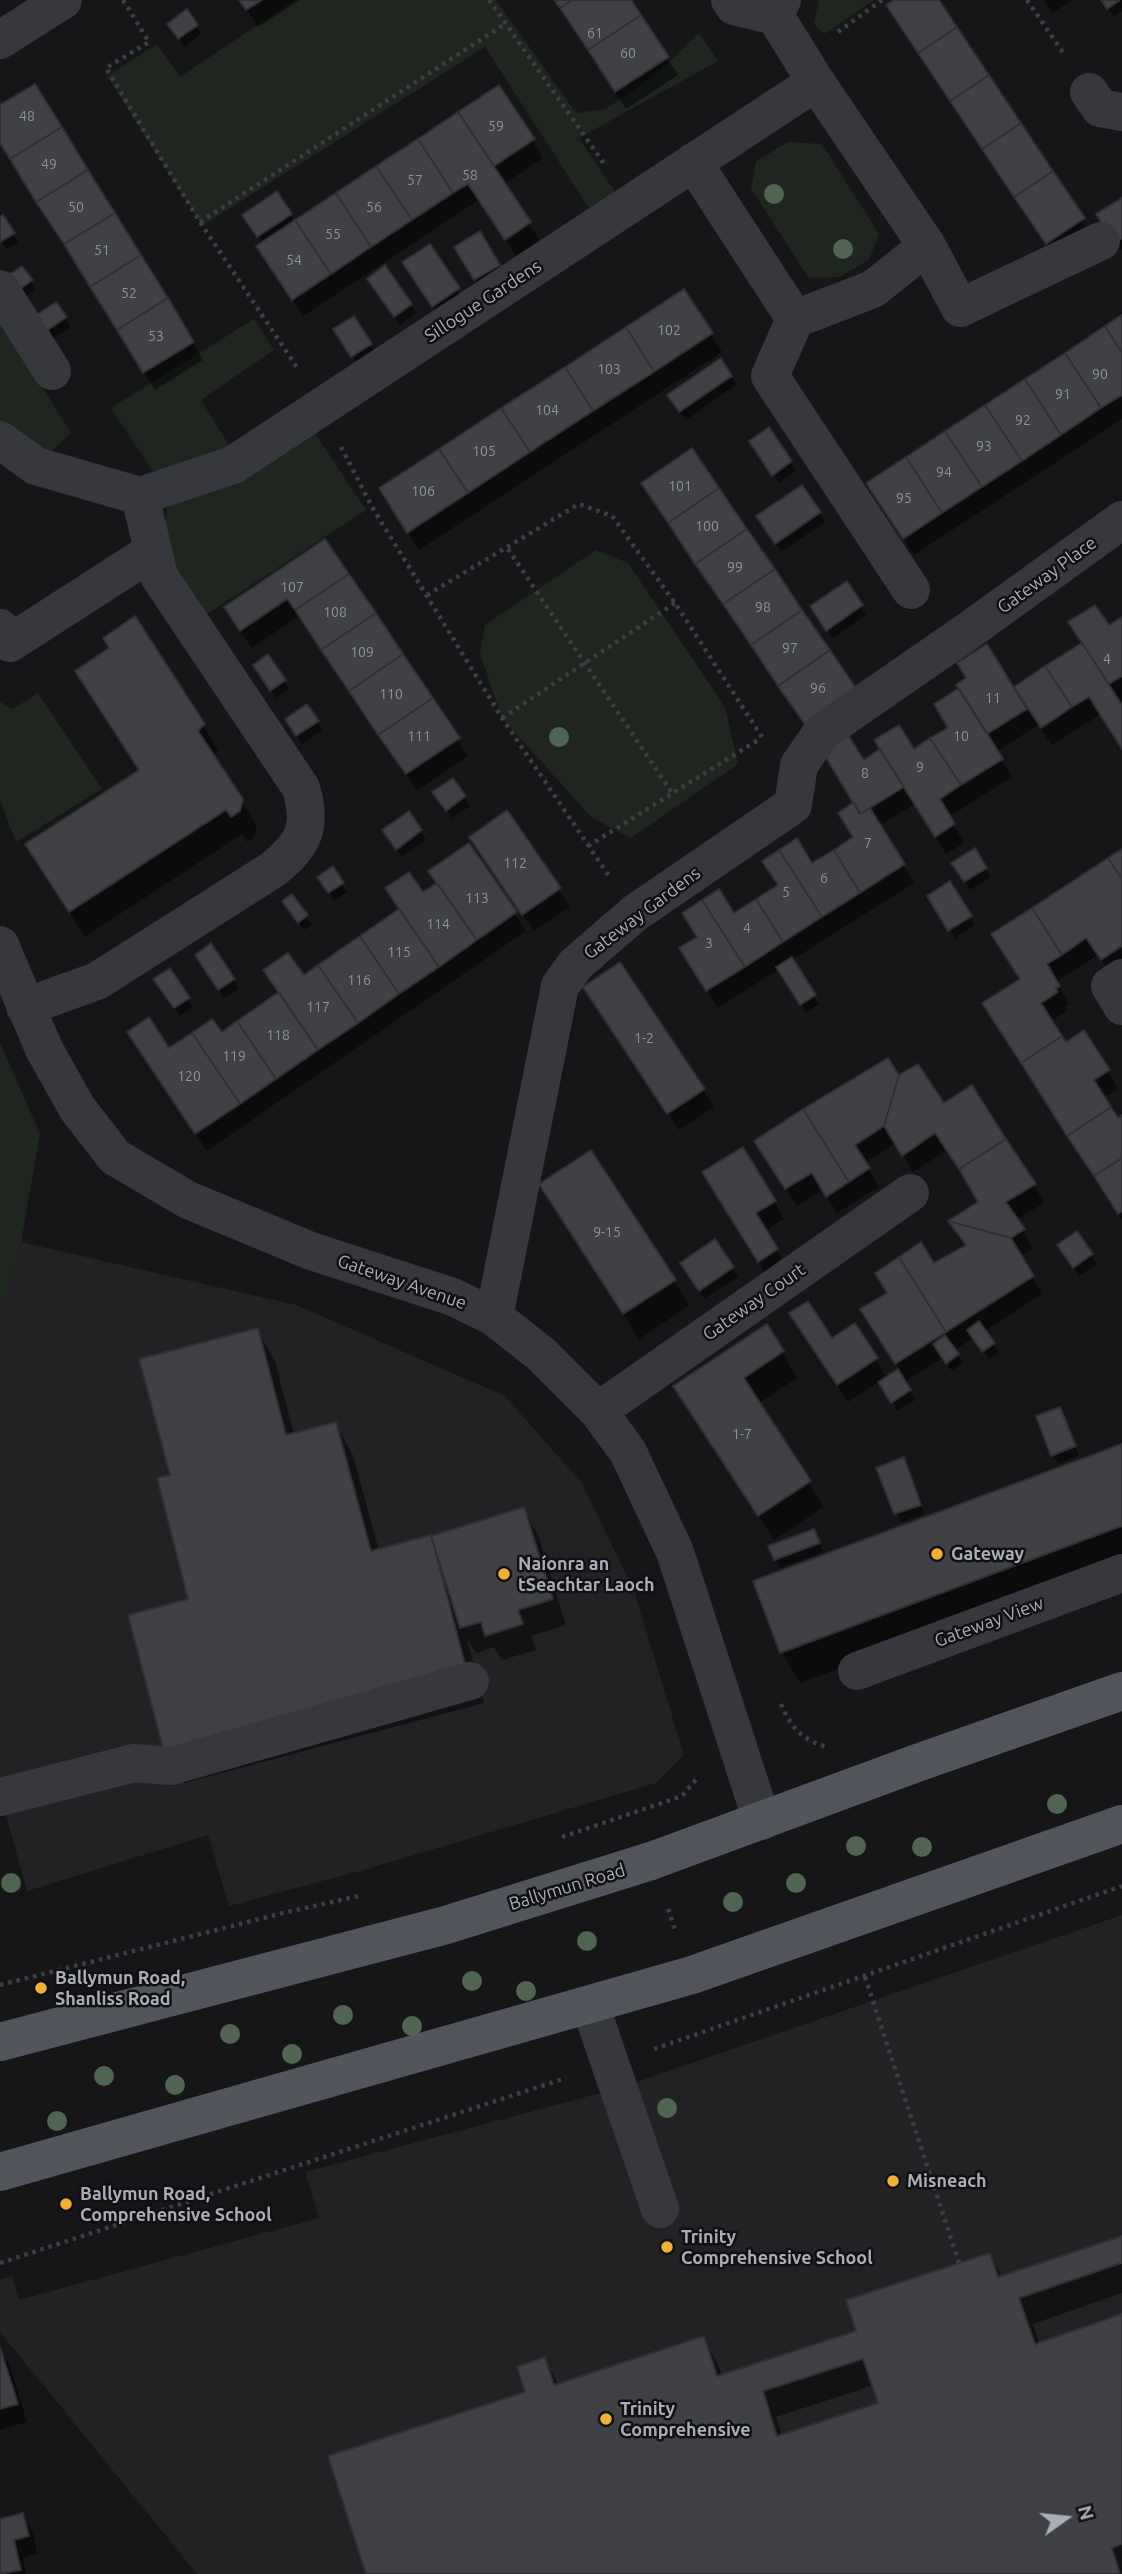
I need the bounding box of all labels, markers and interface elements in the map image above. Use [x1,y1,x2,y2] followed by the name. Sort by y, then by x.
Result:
[587,25,603,41] house number: 61
[620,45,636,61] house number: 60
[19,108,35,124] house number: 48
[488,118,504,134] house number: 59
[41,156,57,172] house number: 49
[462,167,478,183] house number: 58
[407,172,423,188] house number: 57
[68,199,84,215] house number: 50
[366,199,382,215] house number: 56
[325,226,341,242] house number: 55
[94,242,110,258] house number: 51
[286,252,302,268] house number: 54
[421,255,545,347] street label: Sillogue Gardens
[121,285,137,301] house number: 52
[657,322,681,338] house number: 102
[148,328,164,344] house number: 53
[597,361,621,377] house number: 103
[1092,366,1108,382] house number: 90
[1055,386,1071,402] house number: 91
[535,402,559,418] house number: 104
[1015,412,1031,428] house number: 92
[976,438,992,454] house number: 93
[472,443,496,459] house number: 105
[936,464,952,480] house number: 94
[668,478,692,494] house number: 101
[411,483,435,499] house number: 106
[896,490,912,506] house number: 95
[695,518,719,534] house number: 100
[993,532,1101,618] street label: Gateway Place
[727,559,743,575] house number: 99
[280,579,304,595] house number: 107
[755,599,771,615] house number: 98
[323,604,347,620] house number: 108
[782,640,798,656] house number: 97
[350,644,374,660] house number: 109
[1103,651,1111,667] house number: 4
[810,680,826,696] house number: 96
[379,686,403,702] house number: 110
[985,690,1001,706] house number: 11
[407,728,431,744] house number: 111
[953,728,969,744] house number: 10
[916,759,924,775] house number: 9
[861,765,869,781] house number: 8
[864,835,872,851] house number: 7
[503,855,527,871] house number: 112
[579,862,705,964] street label: Gateway Gardens
[820,870,828,886] house number: 6
[782,884,790,900] house number: 5
[465,890,489,906] house number: 113
[426,916,450,932] house number: 114
[743,920,751,936] house number: 4
[705,935,713,951] house number: 3
[387,944,411,960] house number: 115
[347,972,371,988] house number: 116
[306,999,330,1015] house number: 117
[266,1027,290,1043] house number: 118
[634,1030,654,1046] house number: 1-2
[222,1048,246,1064] house number: 119
[177,1068,201,1084] house number: 120
[593,1224,621,1240] house number: 9-15
[335,1250,469,1314] street label: Gateway Avenue
[699,1259,809,1345] street label: Gateway Court
[732,1426,752,1442] house number: 1-7
[951,1543,1024,1565] place label: Gateway
[929,1546,945,1562] marker: Gateway
[518,1553,654,1596] place label: Naíonra an tSeachtar Laoch
[496,1566,512,1582] marker: Naíonra an tSeachtar Laoch
[932,1592,1046,1652] street label: Gateway View
[506,1859,628,1915] street label: Ballymun Road
[55,1967,185,2010] place label: Ballymun Road, Shanliss Road
[33,1980,49,1996] marker: Ballymun Road, Shanliss Road
[907,2170,987,2192] place label: Misneach
[885,2173,901,2189] marker: Misneach
[80,2183,272,2226] place label: Ballymun Road, Comprehensive School
[58,2196,74,2212] marker: Ballymun Road, Comprehensive School
[681,2226,873,2268] place label: Trinity Comprehensive School
[659,2239,675,2255] marker: Trinity Comprehensive School
[620,2398,751,2440] place label: Trinity Comprehensive
[598,2411,614,2427] marker: Trinity Comprehensive
[1031,2483,1101,2553] north arrow
[1074,2503,1099,2522] text: N

